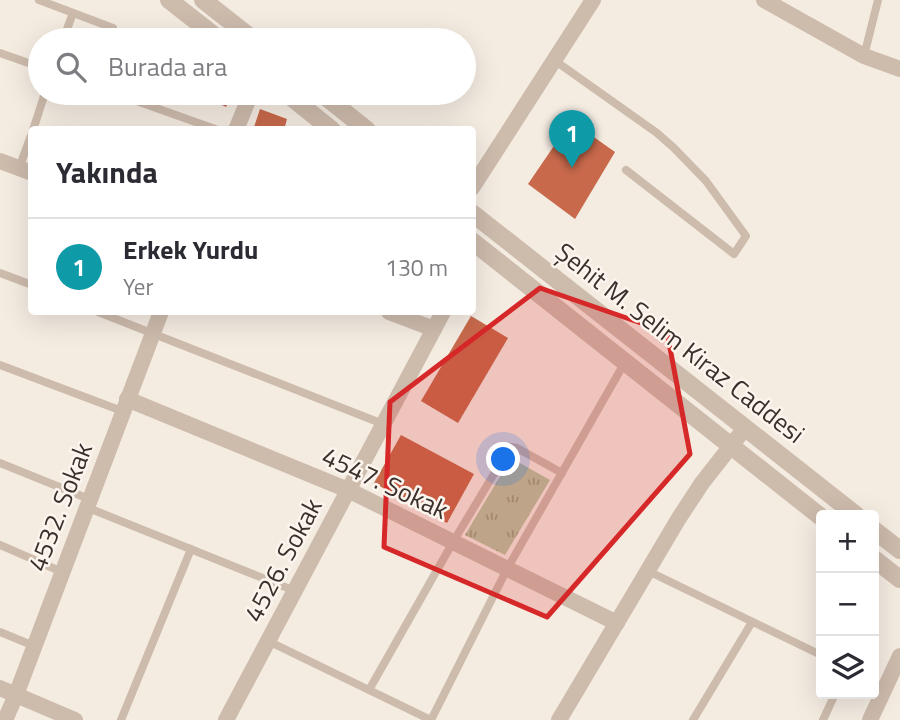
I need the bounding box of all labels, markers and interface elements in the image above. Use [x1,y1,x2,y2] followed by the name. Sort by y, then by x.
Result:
[28,28,476,105] search box
[108,47,227,86] text: Burada ara
[52,48,90,86] icon: search
[549,110,595,168] pin: 1
[56,149,158,195] text: Yakında
[123,230,258,269] text: Erkek Yurdu
[547,233,813,452] street label: Şehit M. Selim Kiraz Caddesi
[73,250,85,285] text: 1
[385,250,448,285] text: 130 m
[123,269,153,304] text: Yer
[316,436,455,529] street label: 4547. Sokak
[17,437,102,577] street label: 4532. Sokak
[486,442,520,476] your location
[234,491,332,629] street label: 4526. Sokak
[816,510,879,699] map controls
[816,510,879,573] button: +
[816,573,879,636] button: −
[816,636,879,699] button: layers

